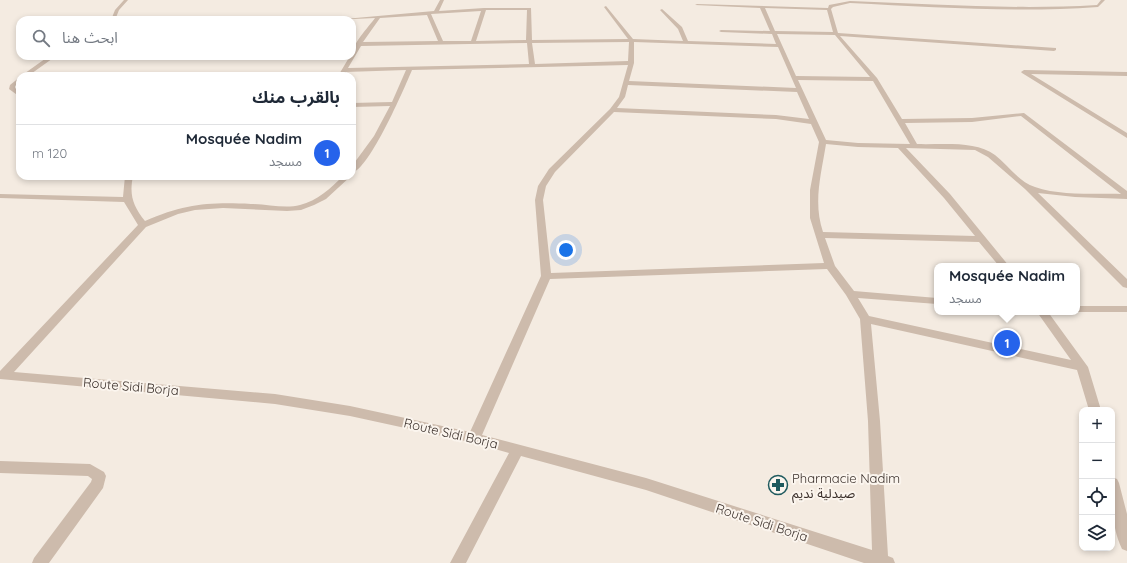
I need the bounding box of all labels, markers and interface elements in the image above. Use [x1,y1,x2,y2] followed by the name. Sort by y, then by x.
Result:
[16,16,356,60] search box
[30,27,52,49] icon: search
[62,28,118,47] text: ابحث هنا
[252,86,340,107] text: بالقرب منك
[186,129,302,148] text: Mosquée Nadim
[32,145,67,161] text: 120 m
[324,145,330,161] text: 1
[269,153,302,169] text: مسجد
[556,240,576,260] your location
[934,263,1080,315] popup
[949,266,1065,285] text: Mosquée Nadim
[949,290,982,306] text: مسجد
[994,328,1020,358] pin: 1
[82,374,180,398] street label: Route Sidi Borja
[1079,407,1115,551] map controls
[1079,407,1115,443] button: +
[402,414,500,452] street label: Route Sidi Borja
[1079,443,1115,479] button: −
[792,470,900,504] place label: Pharmacie Nadim صيدلية نديم
[767,474,789,496] pharmacy icon: Pharmacie Nadim صيدلية نديم
[1079,479,1115,515] button: locate
[714,500,810,544] street label: Route Sidi Borja
[1079,515,1115,551] button: layers

